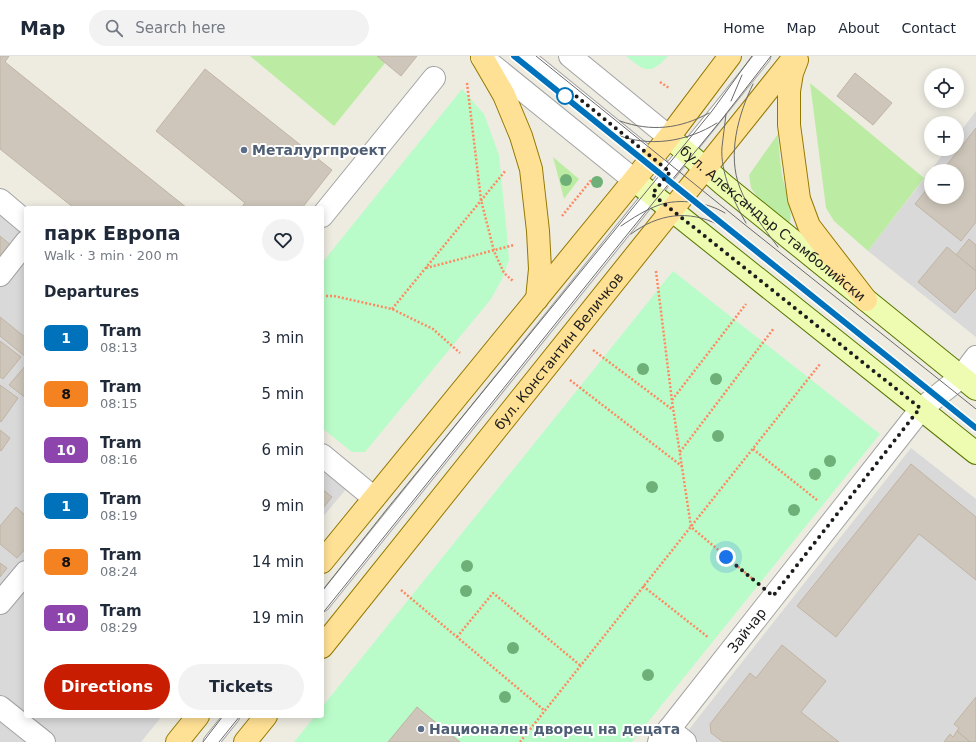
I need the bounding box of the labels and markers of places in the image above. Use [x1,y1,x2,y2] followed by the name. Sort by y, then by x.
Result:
[556,87,574,105] unlabelled marker
[252,142,387,158] place label: Металургпроект
[239,145,249,155] marker: Металургпроект
[429,721,680,737] place label: Национален дворец на децата
[416,724,426,734] marker: Национален дворец на децата

